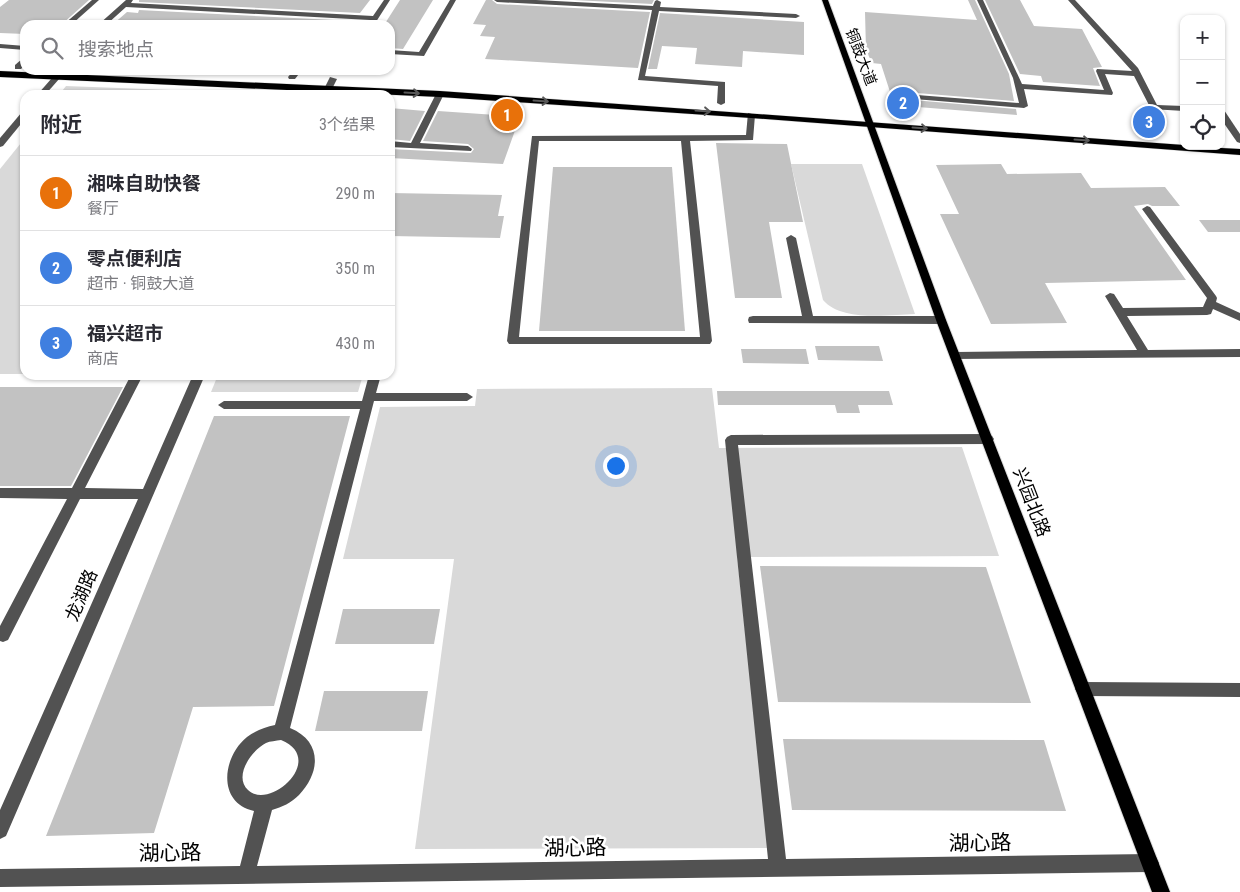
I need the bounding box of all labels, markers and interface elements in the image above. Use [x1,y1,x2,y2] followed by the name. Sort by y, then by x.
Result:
[1180,15,1225,150] map controls
[1180,15,1225,60] button: +
[20,20,395,75] search box
[842,26,880,88] street label: 铜鼓大道
[38,34,66,62] icon: search
[78,38,154,61] text: 搜索地点
[1180,60,1225,105] button: −
[887,84,919,122] pin: 2
[404,88,420,97] one-way arrow
[491,96,523,134] pin: 1
[533,96,549,105] one-way arrow
[1133,103,1165,141] pin: 3
[1180,105,1225,150] button: locate
[695,107,711,116] one-way arrow
[40,113,82,137] text: 附近
[319,115,375,134] text: 3个结果
[912,123,928,132] one-way arrow
[1074,135,1090,145] one-way arrow
[87,172,201,195] text: 湘味自助快餐
[52,184,60,203] text: 1
[336,184,375,203] text: 290 m
[87,199,119,218] text: 餐厅
[87,247,182,270] text: 零点便利店
[52,259,60,278] text: 2
[336,259,375,278] text: 350 m
[87,274,194,293] text: 超市 · 铜鼓大道
[87,322,163,345] text: 福兴超市
[52,334,60,353] text: 3
[336,334,375,353] text: 430 m
[87,349,119,368] text: 商店
[603,453,629,479] your location
[1009,465,1055,539] street label: 兴园北路
[61,566,101,624] street label: 龙湖路
[948,830,1012,856] street label: 湖心路
[543,835,607,861] street label: 湖心路
[138,840,202,866] street label: 湖心路

